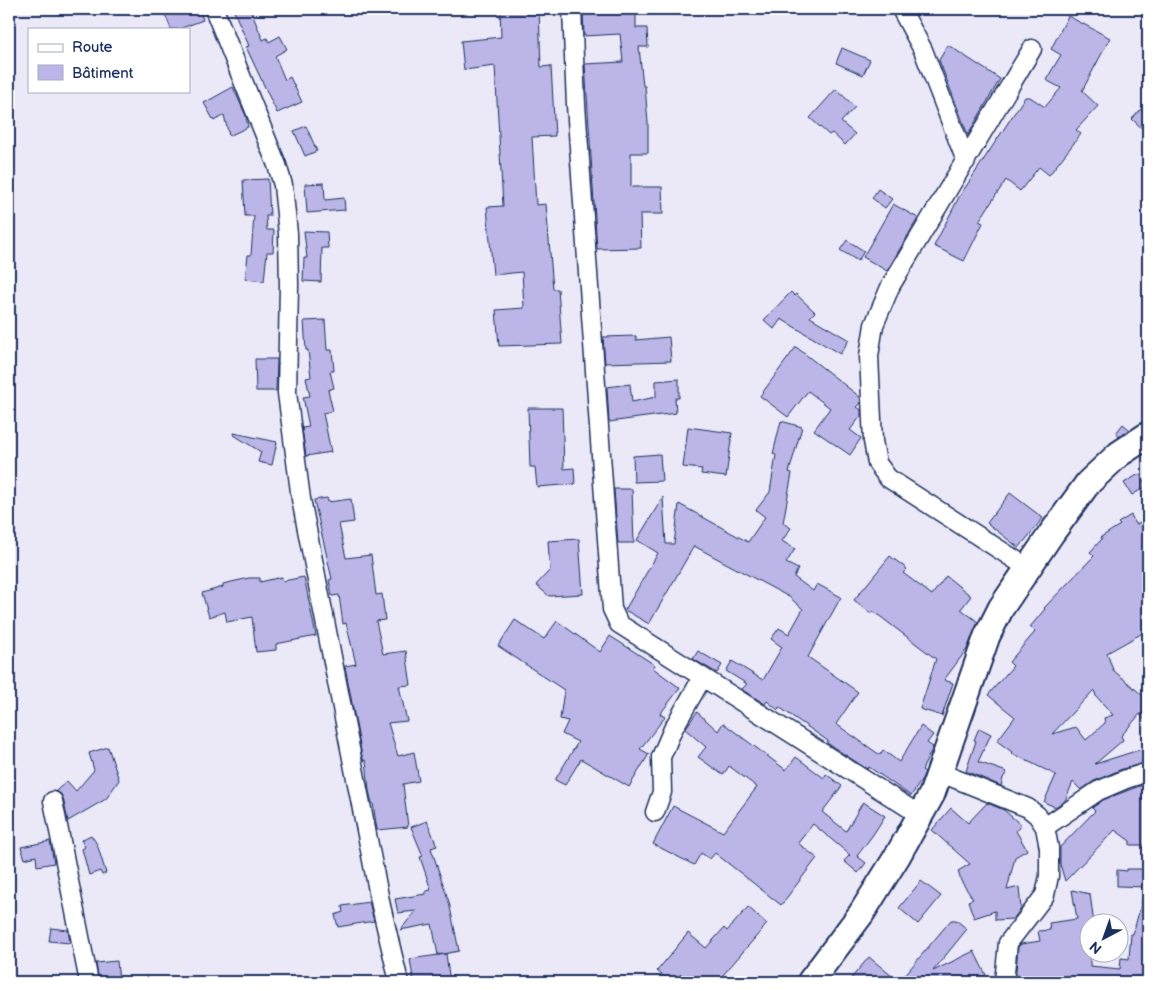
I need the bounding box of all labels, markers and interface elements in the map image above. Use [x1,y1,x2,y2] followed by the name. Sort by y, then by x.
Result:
[28,28,190,92] legend
[72,38,113,57] text: Route
[72,64,134,83] text: Bâtiment
[1080,914,1130,964] north arrow
[1086,938,1105,957] text: N

